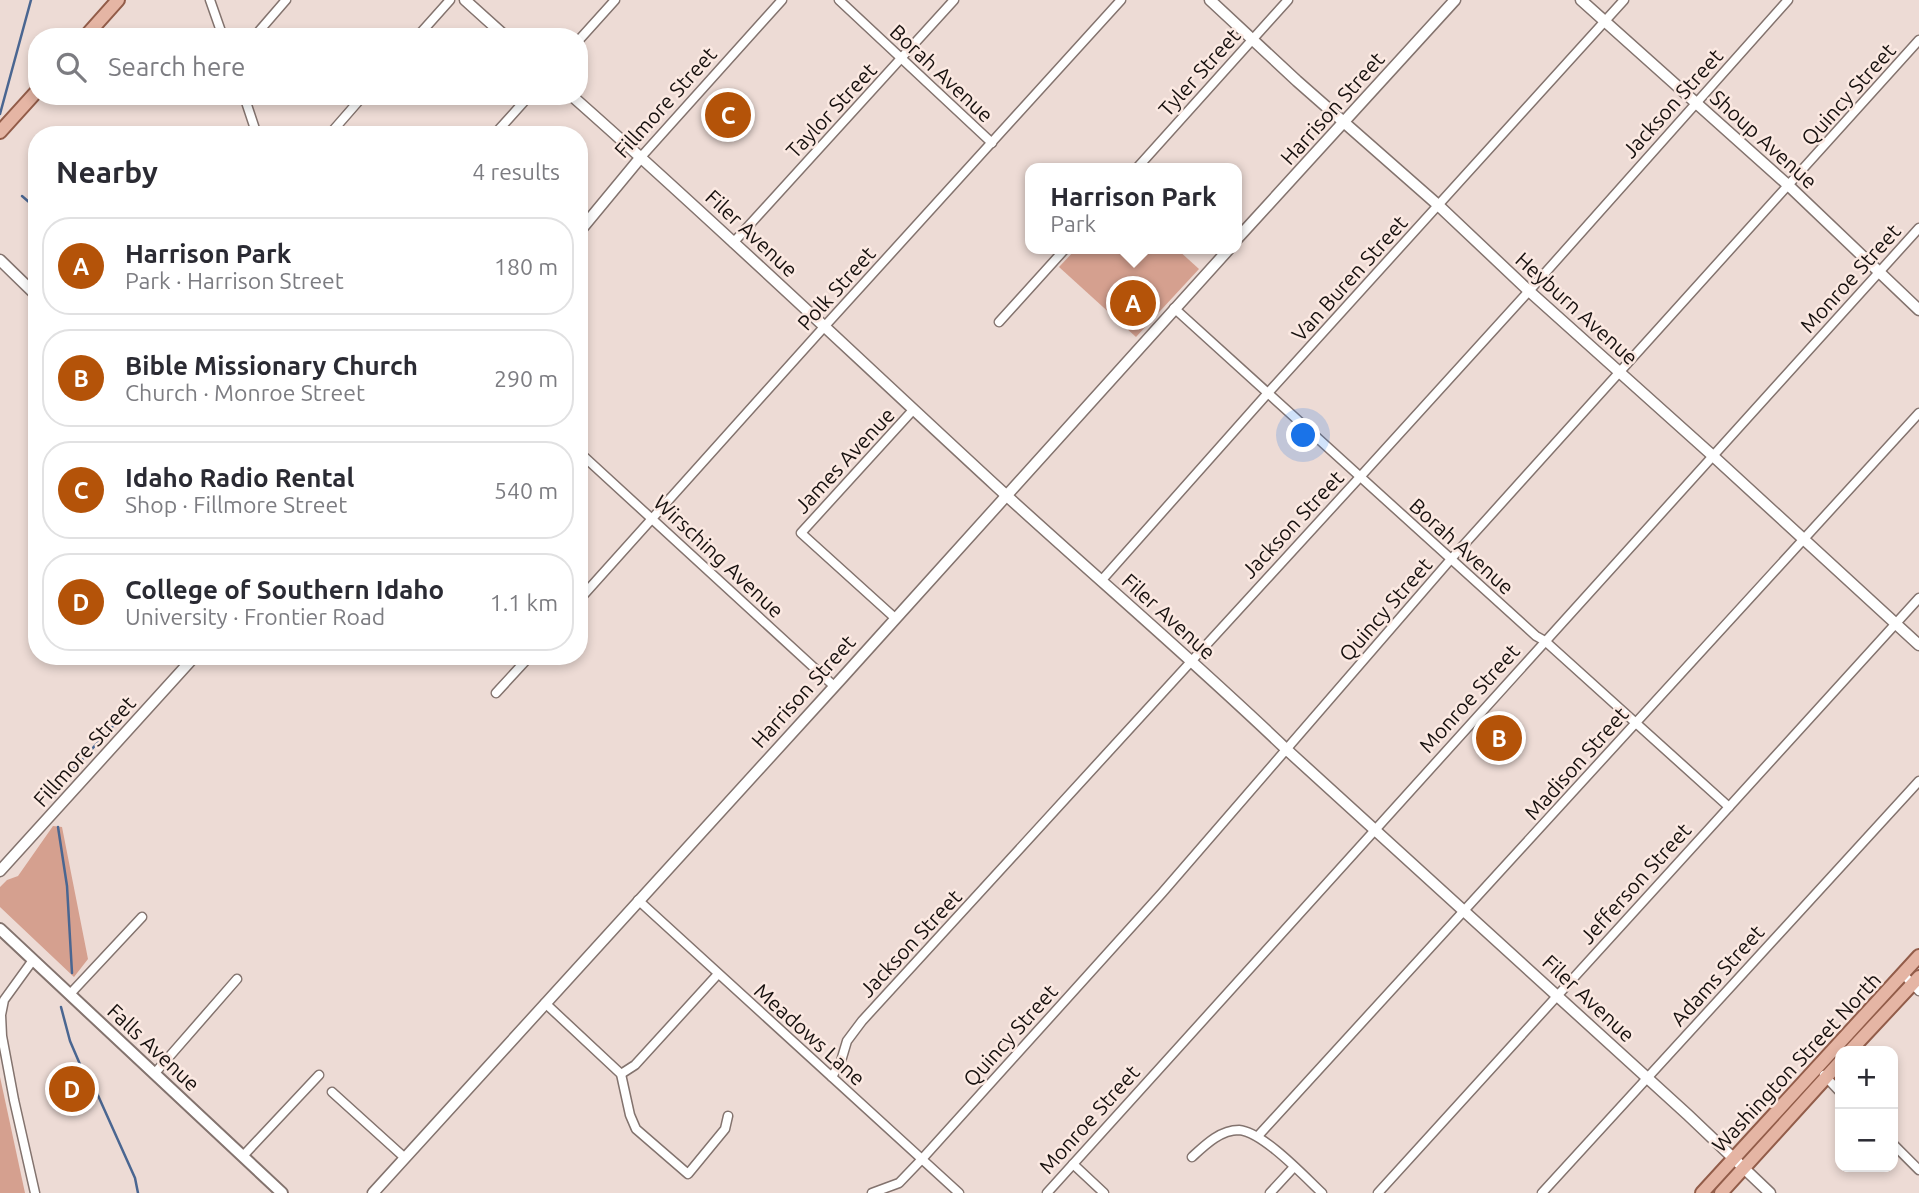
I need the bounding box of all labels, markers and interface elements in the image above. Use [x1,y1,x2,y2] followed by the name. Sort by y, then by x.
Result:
[886,19,998,127] street label: Borah Avenue
[1153,23,1245,121] street label: Tyler Street
[28,28,588,105] search box
[1796,38,1900,150] street label: Quincy Street
[609,42,721,162] street label: Fillmore Street
[1617,44,1727,162] street label: Jackson Street
[1275,47,1389,169] street label: Harrison Street
[52,48,90,86] icon: search
[108,52,245,81] text: Search here
[781,58,881,162] street label: Taylor Street
[1706,85,1822,193] street label: Shoup Avenue
[705,89,751,141] pin: C
[56,155,158,189] text: Nearby
[472,159,560,184] text: 4 results
[1025,163,1242,254] popup
[1050,182,1217,211] text: Harrison Park
[701,184,803,282] street label: Filer Avenue
[1286,210,1412,346] street label: Van Buren Street
[1050,211,1096,236] text: Park
[1795,219,1905,337] street label: Monroe Street
[125,239,291,268] text: Harrison Park
[792,241,880,335] street label: Polk Street
[1511,247,1643,369] street label: Heyburn Avenue
[73,254,89,279] text: A
[494,254,558,279] text: 180 m
[125,268,344,293] text: Park · Harrison Street
[1110,277,1156,329] pin: A
[125,351,418,380] text: Bible Missionary Church
[73,366,89,391] text: B
[494,366,558,391] text: 290 m
[125,380,365,405] text: Church · Monroe Street
[789,402,899,518] street label: James Avenue
[1286,418,1320,452] your location
[125,463,354,492] text: Idaho Radio Rental
[1236,465,1348,583] street label: Jackson Street
[74,478,88,503] text: C
[494,478,558,503] text: 540 m
[649,490,789,622] street label: Wirsching Avenue
[125,492,347,517] text: Shop · Fillmore Street
[1405,493,1519,599] street label: Borah Avenue
[1334,552,1436,666] street label: Quincy Street
[1118,568,1220,664] street label: Filer Avenue
[125,575,444,604] text: College of Southern Idaho
[73,590,89,615] text: D
[490,590,558,615] text: 1.1 km
[125,604,385,629] text: University · Frontier Road
[746,630,860,752] street label: Harrison Street
[1414,639,1524,757] street label: Monroe Street
[28,691,140,811] street label: Fillmore Street
[1519,702,1633,824] street label: Madison Street
[1476,712,1522,764] pin: B
[1574,818,1696,948] street label: Jefferson Street
[854,884,966,1002] street label: Jackson Street
[1665,920,1769,1030] street label: Adams Street
[1538,949,1640,1047] street label: Filer Avenue
[1707,967,1885,1157] street label: Washington Street North
[750,978,870,1090] street label: Meadows Lane
[958,979,1062,1091] street label: Quincy Street
[103,998,205,1096] street label: Falls Avenue
[1835,1046,1898,1172] map controls
[1835,1046,1898,1109] button: +
[1034,1060,1144,1178] street label: Monroe Street
[49,1063,95,1115] pin: D
[1835,1109,1898,1172] button: −

